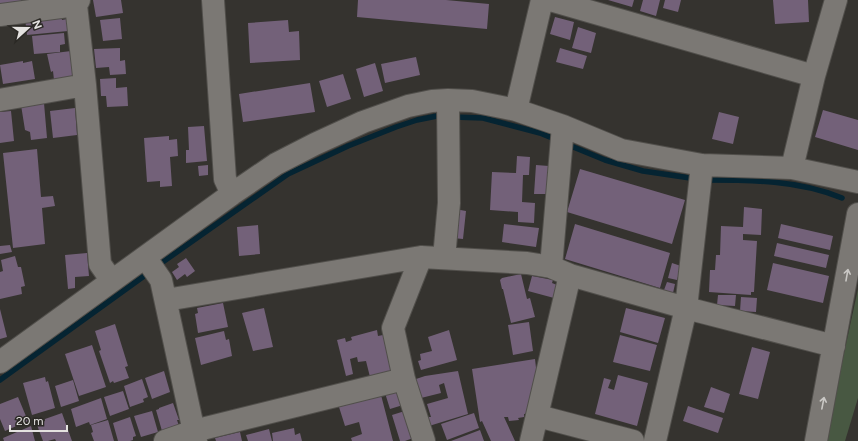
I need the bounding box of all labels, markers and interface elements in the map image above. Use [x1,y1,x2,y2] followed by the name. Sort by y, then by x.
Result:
[8,8,48,48] north arrow
[29,18,44,31] text: N
[843,269,851,282] one-way arrow
[819,397,827,410] one-way arrow
[10,407,67,433] scale bar
[16,414,44,428] text: 20 m

